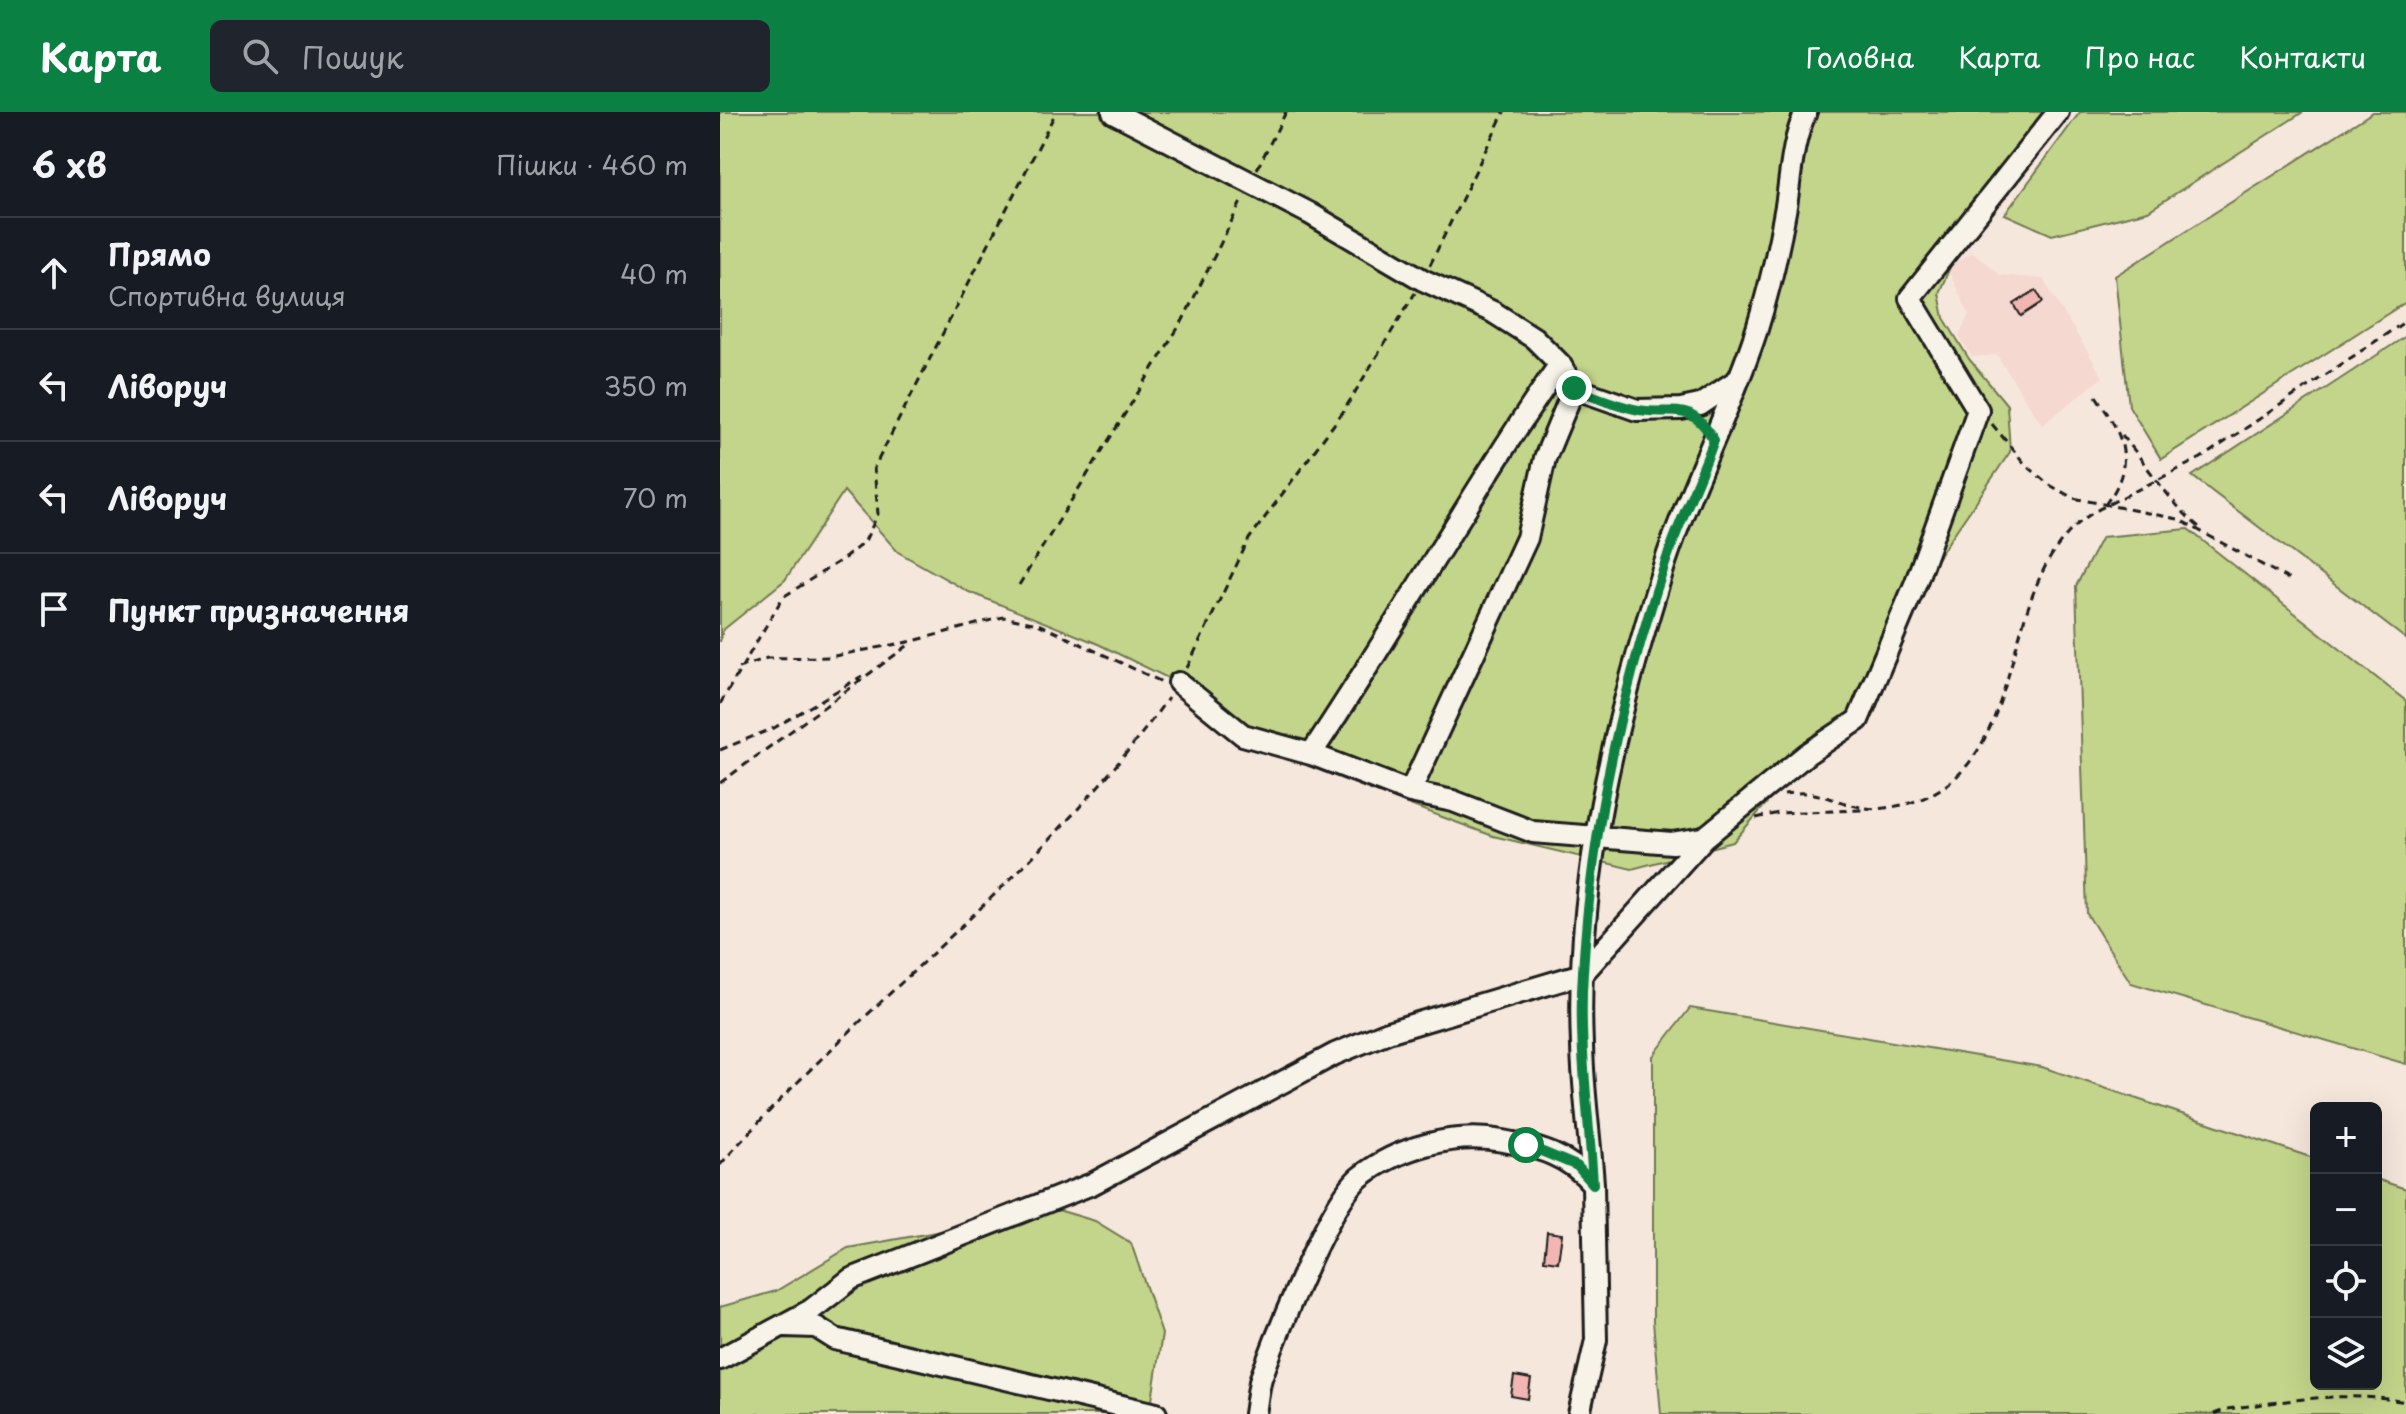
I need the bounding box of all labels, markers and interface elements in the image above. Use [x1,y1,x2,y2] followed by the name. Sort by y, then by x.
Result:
[210,20,770,92] search box
[40,28,162,85] text: Карта
[238,34,282,78] icon: search
[302,34,404,79] text: Пошук
[1805,35,1914,78] text: Головна
[1958,35,2040,78] text: Карта
[2084,35,2195,78] text: Про нас
[2239,35,2366,78] text: Контакти
[32,138,107,190] text: 6 хв
[496,145,688,184] text: Пішки · 460 m
[108,231,211,276] text: Прямо
[32,251,76,295] icon: ahead
[620,254,688,293] text: 40 m
[108,276,346,315] text: Спортивна вулиця
[32,363,76,407] icon: left
[108,363,227,408] text: Ліворуч
[604,366,688,405] text: 350 m
[1556,370,1592,406] route end
[32,475,76,519] icon: left
[108,475,227,520] text: Ліворуч
[623,478,688,517] text: 70 m
[32,587,76,631] icon: arrive
[108,587,409,632] text: Пункт призначення
[2310,1102,2382,1390] map controls
[2310,1102,2382,1174] button: +
[1508,1127,1544,1163] route start
[2310,1174,2382,1246] button: −
[2310,1246,2382,1318] button: locate
[2310,1318,2382,1390] button: layers

